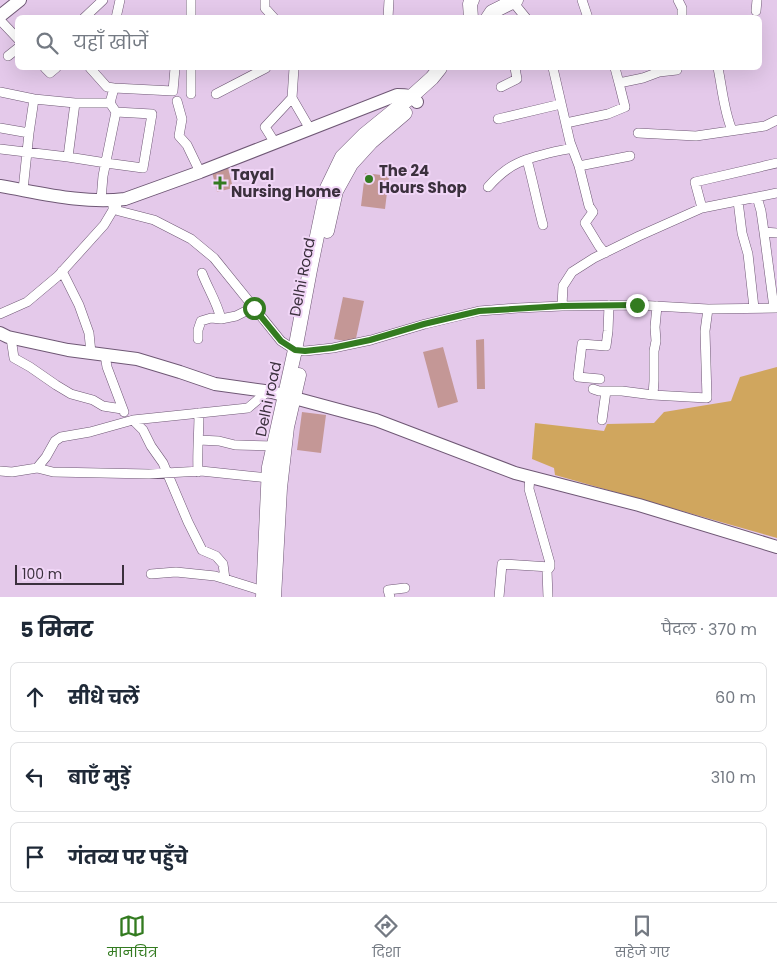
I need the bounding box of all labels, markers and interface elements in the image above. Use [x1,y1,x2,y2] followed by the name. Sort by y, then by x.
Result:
[15,15,762,70] search box
[33,29,61,57] icon: search
[73,29,148,56] text: यहाँ खोजें
[379,160,467,198] place label: The 24 Hours Shop
[231,164,341,202] place label: Tayal Nursing Home
[363,173,375,185] marker: The 24 Hours Shop
[213,176,227,190] marker: Tayal Nursing Home
[284,236,320,318] street label: Delhi Road
[626,294,649,317] route end
[243,297,266,320] route start
[250,359,286,439] street label: Delhi road
[15,562,124,585] scale bar
[22,564,62,584] text: 100 m
[20,615,93,644] text: 5 मिनट
[661,618,757,641] text: पैदल · 370 m
[21,683,49,711] icon: ahead
[68,684,139,711] text: सीधे चलें
[715,686,756,709] text: 60 m
[21,763,49,791] icon: left
[68,764,130,791] text: बाएँ मुड़ें
[711,766,756,789] text: 310 m
[21,843,49,871] icon: arrive
[68,844,188,871] text: गंतव्य पर पहुँचे
[107,912,158,963] tab: मानचित्र
[372,912,400,963] tab: दिशा
[615,912,670,963] tab: सहेजे गए

